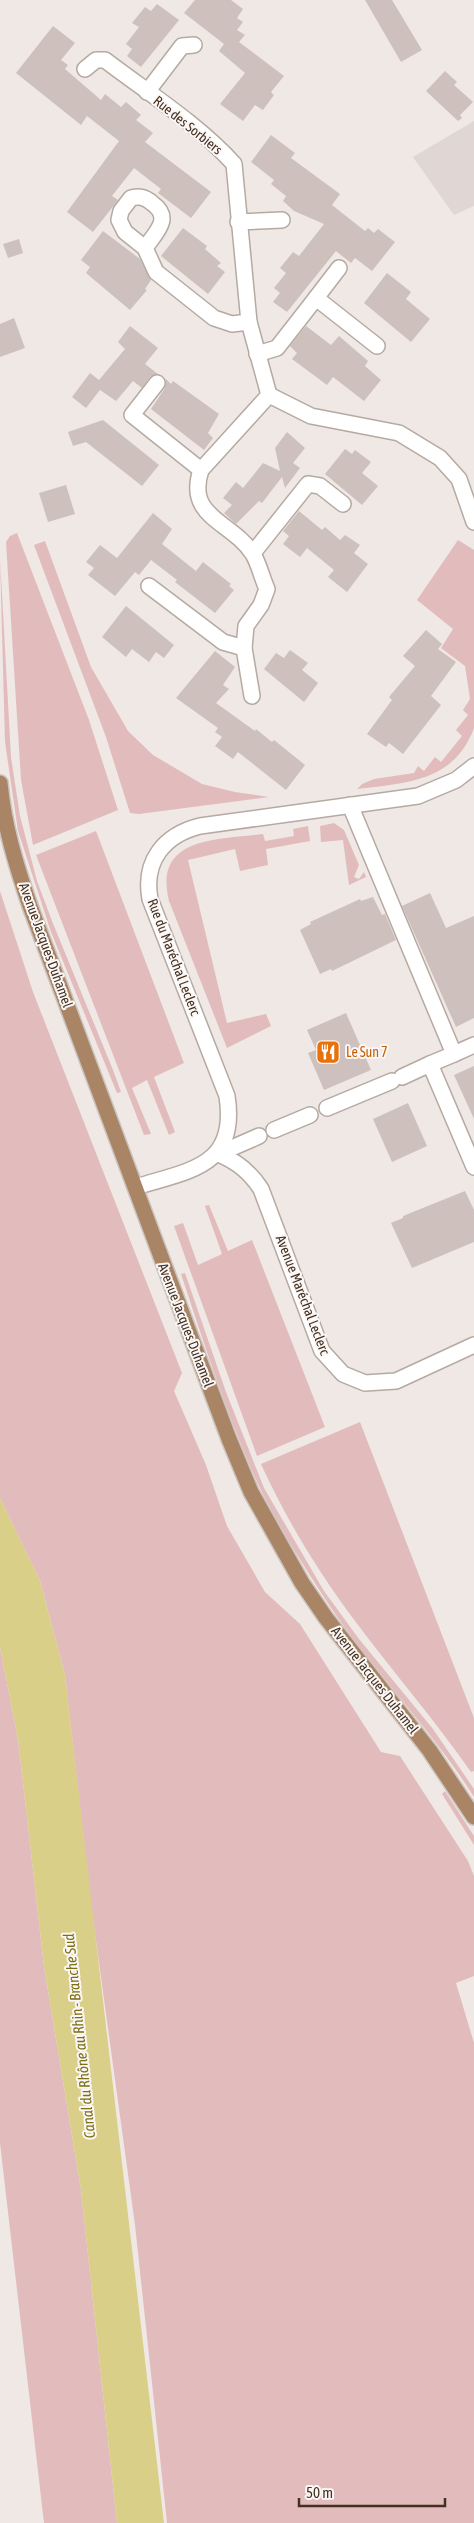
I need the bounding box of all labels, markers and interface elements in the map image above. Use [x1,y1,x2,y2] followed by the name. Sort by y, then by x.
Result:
[150,92,226,158] street label: Rue des Sorbiers
[16,880,76,1010] street label: Avenue Jacques Duhamel
[144,896,204,1018] street label: Rue du Maréchal Leclerc
[315,1039,341,1065] restaurant icon: Le Sun 7
[346,1044,388,1060] place label: Le Sun 7
[273,1233,334,1358] street label: Avenue Maréchal Leclerc
[155,1261,217,1390] street label: Avenue Jacques Duhamel
[328,1623,422,1737] street label: Avenue Jacques Duhamel
[60,1933,98,2139] water label: Canal du Rhône au Rhin - Branche Sud
[299,2476,445,2508] scale bar
[306,2484,333,2501] text: 50 m

